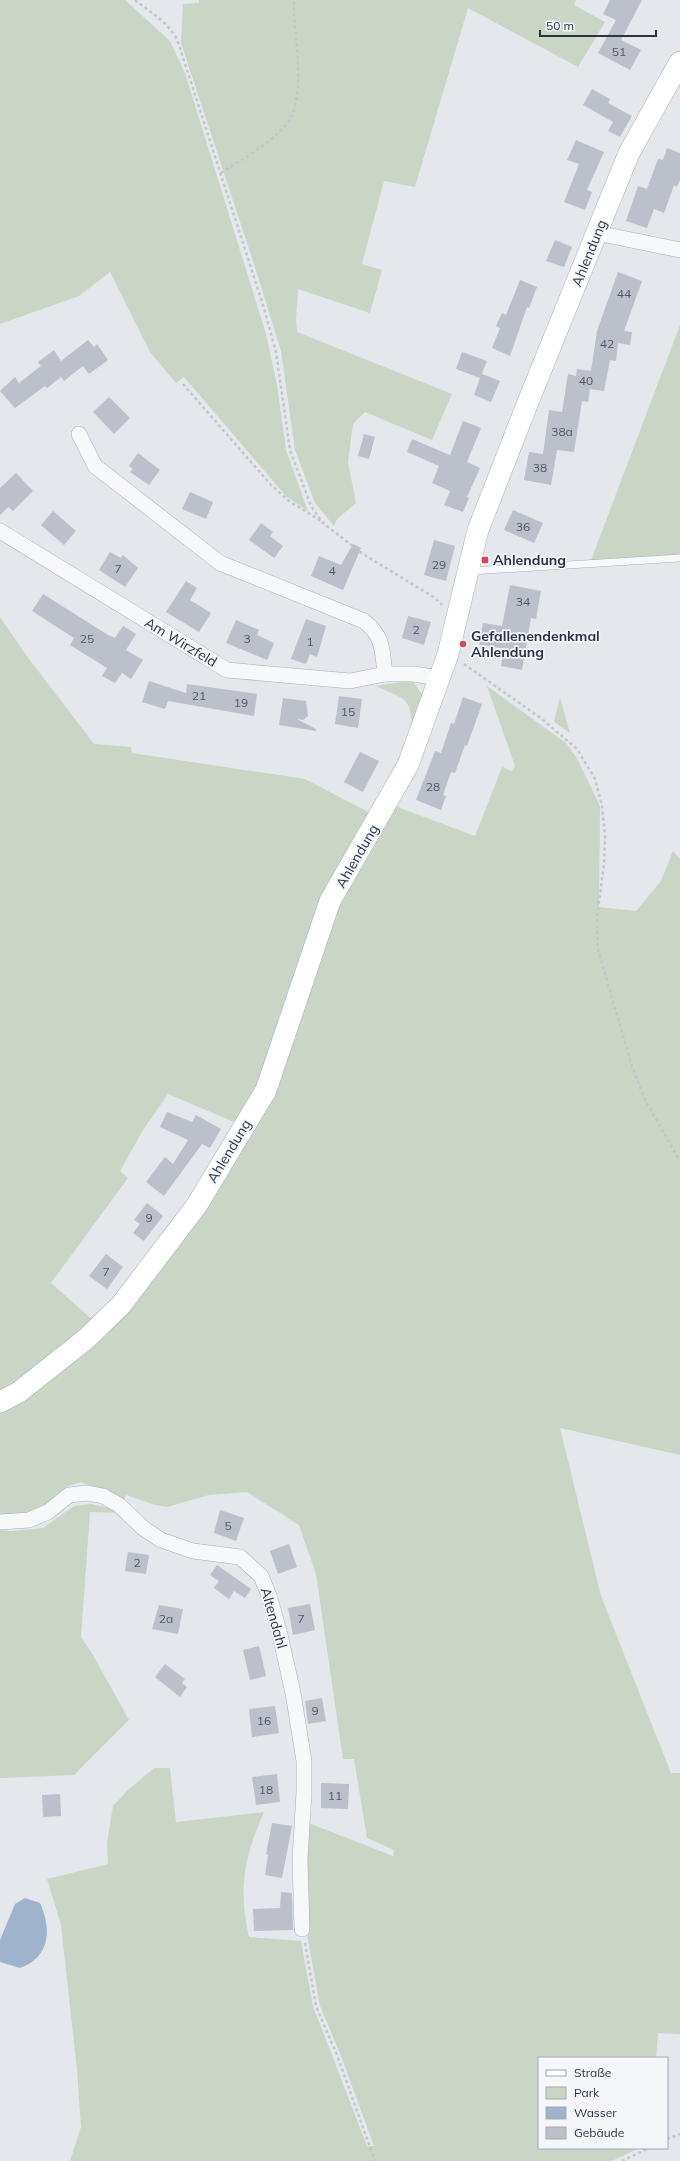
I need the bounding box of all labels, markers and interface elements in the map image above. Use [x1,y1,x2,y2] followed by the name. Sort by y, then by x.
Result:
[540,12,656,38] scale bar
[546,18,574,33] text: 50 m
[612,44,626,59] house number: 51
[567,217,611,289] street label: Ahlendung
[617,286,631,301] house number: 44
[600,336,614,351] house number: 42
[579,373,593,388] house number: 40
[551,424,573,439] house number: 38a
[533,460,547,475] house number: 38
[516,519,530,534] house number: 36
[493,551,566,569] place label: Ahlendung
[480,555,490,565] marker: Ahlendung
[432,557,446,572] house number: 29
[114,561,122,576] house number: 7
[328,563,336,578] house number: 4
[516,594,530,609] house number: 34
[141,613,221,671] street label: Am Wirzfeld
[412,622,420,637] house number: 2
[471,627,600,661] place label: Gefallenendenkmal Ahlendung
[80,631,94,646] house number: 25
[243,631,251,646] house number: 3
[306,634,314,649] house number: 1
[458,639,468,649] marker: Gefallenendenkmal Ahlendung
[192,688,206,703] house number: 21
[234,695,248,710] house number: 19
[341,704,355,719] house number: 15
[426,779,440,794] house number: 28
[332,821,382,891] street label: Ahlendung
[203,1116,255,1186] street label: Ahlendung
[145,1210,153,1225] house number: 9
[102,1264,110,1279] house number: 7
[224,1518,232,1533] house number: 5
[133,1555,141,1570] house number: 2
[257,1585,291,1651] street label: Altendahl
[159,1611,173,1626] house number: 2a
[297,1611,305,1626] house number: 7
[311,1703,319,1718] house number: 9
[257,1713,271,1728] house number: 16
[259,1782,273,1797] house number: 18
[328,1788,342,1803] house number: 11
[538,2057,668,2149] legend
[574,2065,611,2080] text: Straße
[574,2085,600,2100] text: Park
[574,2105,617,2120] text: Wasser
[574,2125,624,2140] text: Gebäude

